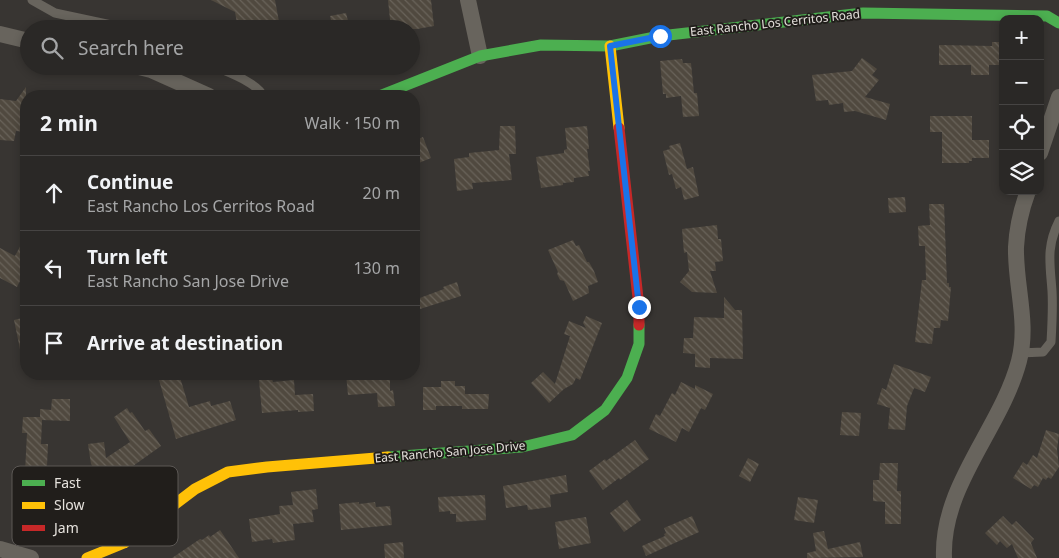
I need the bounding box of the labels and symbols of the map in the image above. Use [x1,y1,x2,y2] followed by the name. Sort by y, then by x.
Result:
[689,5,861,40] street label: East Rancho Los Cerritos Road
[649,25,672,48] route start
[628,296,651,319] route end
[374,436,526,467] street label: East Rancho San Jose Drive
[12,466,178,546] legend
[54,473,81,492] text: Fast
[54,495,85,514] text: Slow
[52,518,79,537] text: Jam

